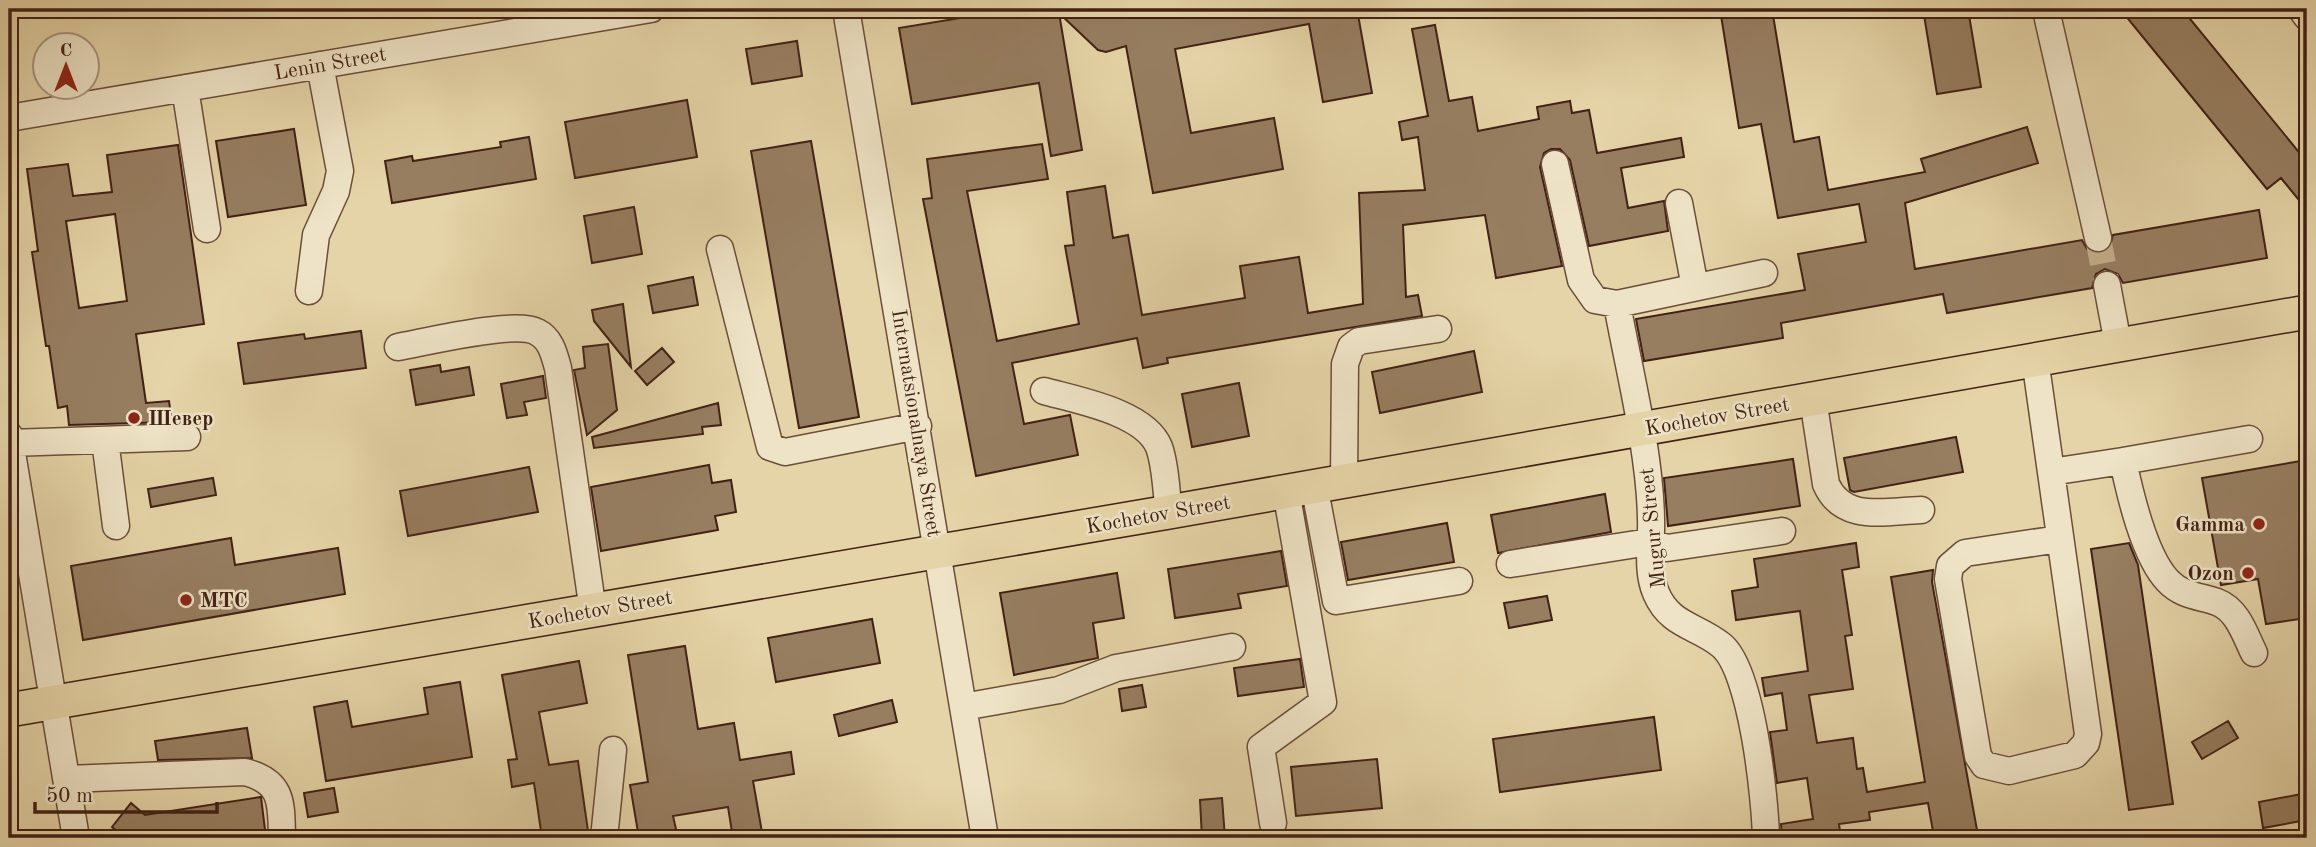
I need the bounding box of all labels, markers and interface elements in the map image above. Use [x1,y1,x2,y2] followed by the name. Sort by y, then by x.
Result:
[32,32,102,102] north arrow
[60,42,72,61] text: С
[272,44,388,85] street label: Lenin Street
[887,308,944,539] street label: Internatsionalnaya Street
[1644,394,1791,441] street label: Kochetov Street
[148,409,214,430] place label: Шевер
[126,410,142,426] marker: Шевер
[1637,466,1670,589] street label: Mugur Street
[1085,492,1232,539] street label: Kochetov Street
[2175,515,2245,536] place label: Gamma
[2251,516,2267,532] marker: Gamma
[2187,564,2234,585] place label: Ozon
[2240,565,2256,581] marker: Ozon
[527,587,674,634] street label: Kochetov Street
[200,591,248,612] place label: МТС
[178,592,194,608] marker: МТС
[35,770,217,814] scale bar
[46,786,93,807] text: 50 m

